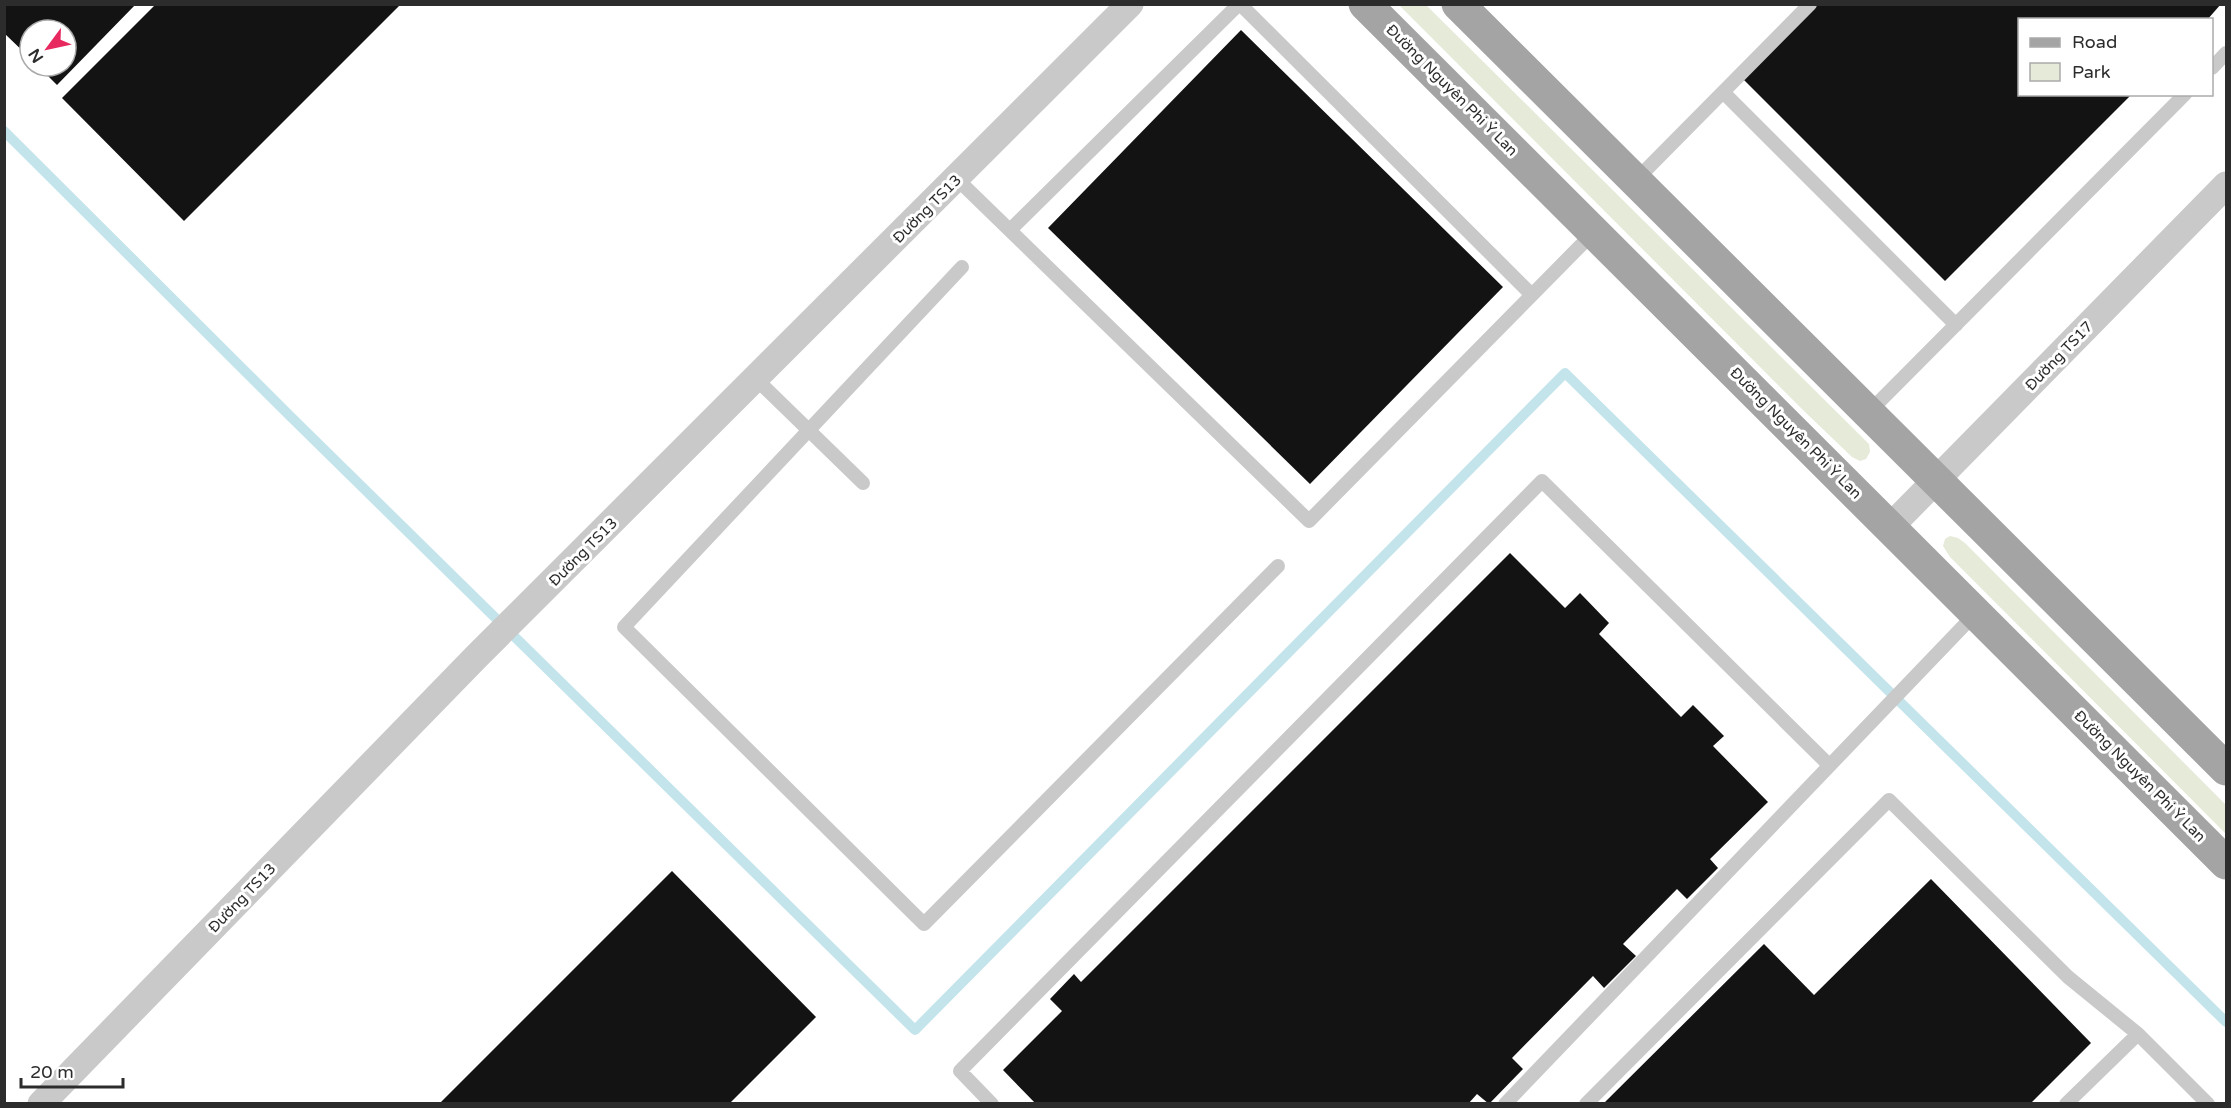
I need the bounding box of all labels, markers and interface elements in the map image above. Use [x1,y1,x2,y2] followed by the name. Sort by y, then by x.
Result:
[18,18,78,78] north arrow
[2018,18,2213,96] legend
[1383,21,1521,159] street label: Đường Nguyên Phi Ỷ Lan
[2072,31,2117,53] text: Road
[24,45,48,66] text: N
[2072,61,2111,83] text: Park
[889,171,965,247] street label: Đường TS13
[2021,318,2097,394] street label: Đường TS17
[1727,364,1865,502] street label: Đường Nguyên Phi Ỷ Lan
[545,514,621,590] street label: Đường TS13
[2071,707,2209,845] street label: Đường Nguyên Phi Ỷ Lan
[204,860,280,936] street label: Đường TS13
[21,1051,123,1089] scale bar
[30,1061,74,1083] text: 20 m

